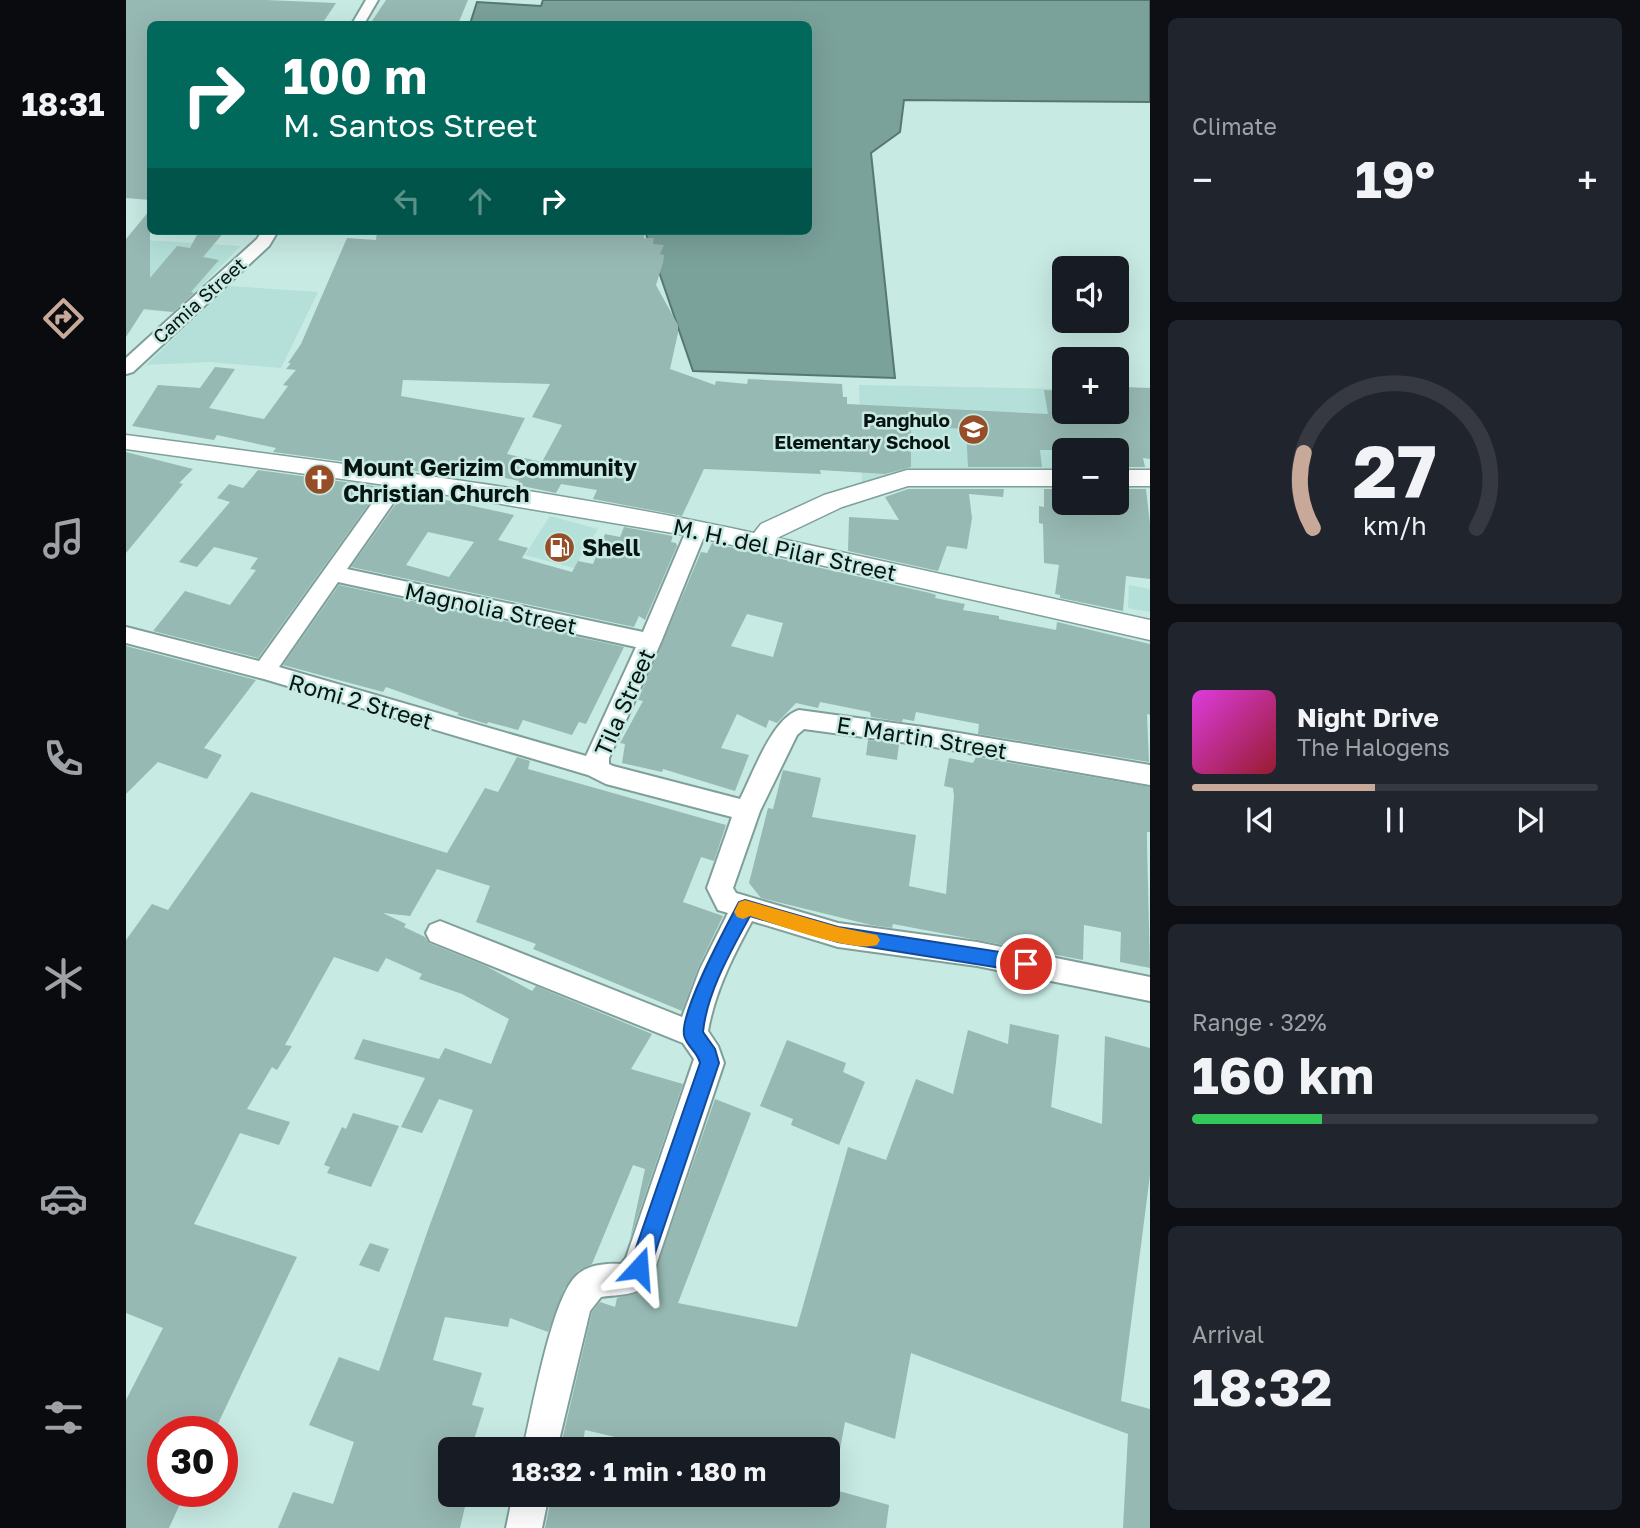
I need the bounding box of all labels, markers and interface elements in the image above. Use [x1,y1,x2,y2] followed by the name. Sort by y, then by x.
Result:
[283,46,427,105] text: 100 m
[168,49,259,140] icon: right
[21,85,105,123] text: 18:31
[283,106,538,144] text: M. Santos Street
[1192,112,1277,140] text: Climate
[1355,147,1435,209] text: 19°
[1192,157,1213,202] text: −
[1577,157,1598,202] text: +
[388,182,426,220] icon: left
[461,182,499,220] icon: ahead
[534,182,572,220] icon: right
[148,252,250,348] street label: Camia Street
[1052,256,1129,515] map controls
[1052,256,1129,333] button: sound
[39,294,88,343] icon: directions
[1052,347,1129,424] button: +
[774,408,950,453] place label: Panghulo Elementary School
[956,413,990,447] school or university icon: Panghulo Elementary School
[1353,427,1437,514] text: 27
[1052,438,1129,515] button: −
[343,453,637,507] place label: Mount Gerizim Community Christian Church
[303,463,337,497] church icon: Mount Gerizim Community Christian Church
[1363,510,1427,541] text: km/h
[671,512,899,586] street label: M. H. del Pilar Street
[39,514,88,563] icon: music
[542,530,576,564] fuel station icon: Shell
[582,533,641,561] place label: Shell
[402,576,580,640] street label: Magnolia Street
[588,644,660,760] street label: Tila Street
[286,667,436,735] street label: Romi 2 Street
[1297,702,1439,733] text: Night Drive
[835,710,1009,764] street label: E. Martin Street
[1297,733,1450,761] text: The Halogens
[39,734,88,783] icon: phone
[1241,801,1279,839] icon: previous
[1376,801,1414,839] icon: pause
[1511,801,1549,839] icon: next
[996,934,1056,994] pin
[1007,945,1045,983] icon: arrive
[39,954,88,1003] icon: climate
[1192,1008,1327,1036] text: Range · 32%
[1192,1043,1374,1105] text: 160 km
[39,1174,88,1223] icon: car
[602,1231,676,1305] position arrow
[1192,1320,1264,1348] text: Arrival
[1192,1355,1332,1417] text: 18:32
[39,1393,88,1442] icon: filters
[147,1416,238,1507] speed limit sign: 30
[512,1456,766,1487] text: 18:32 · 1 min · 180 m

